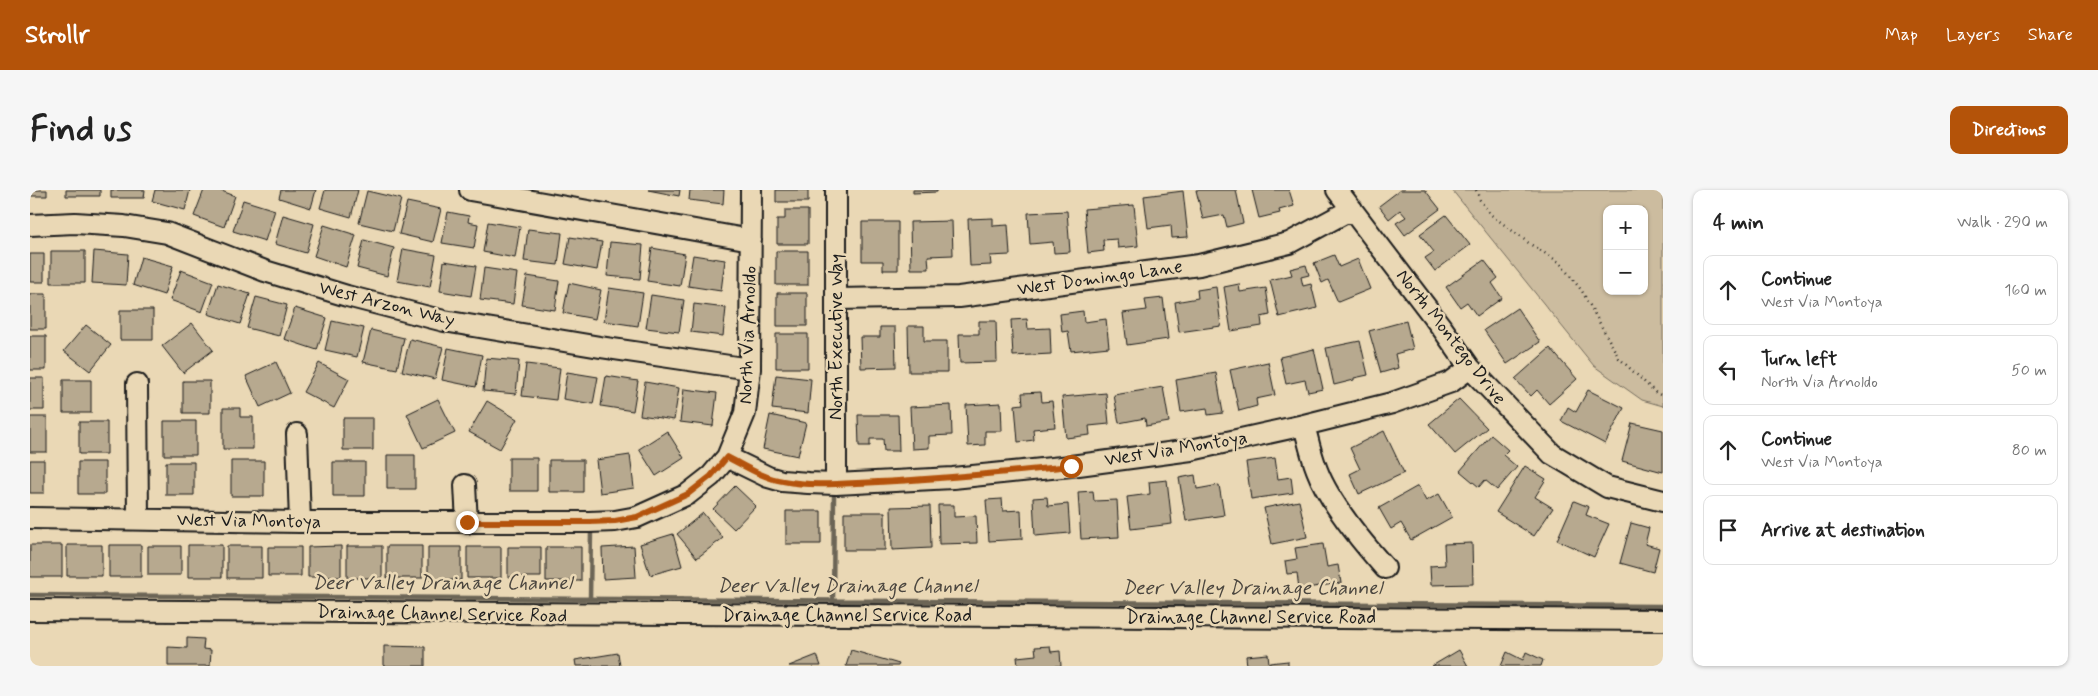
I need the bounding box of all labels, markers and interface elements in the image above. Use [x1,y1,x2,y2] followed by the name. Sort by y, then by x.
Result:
[25,20,89,51] text: Strollr
[1885,23,1918,47] text: Map
[1946,23,2000,47] text: Layers
[2028,23,2073,47] text: Share
[1950,106,2068,154] button: Directions
[30,107,132,153] text: Find us
[1603,205,1648,295] map controls
[1603,205,1648,250] button: +
[1713,209,1764,237] text: 4 min
[1957,212,2048,233] text: Walk · 290 m
[1603,250,1648,295] button: −
[824,254,849,420] street label: North Executive Way
[1016,254,1184,303] street label: West Domingo Lane
[1389,264,1512,411] street label: North Montego Drive
[733,265,763,405] street label: North Via Arnoldo
[1761,267,1832,292] text: Continue
[316,275,458,333] street label: West Arzon Way
[1714,276,1742,304] icon: ahead
[2004,280,2047,301] text: 160 m
[1761,292,1883,313] text: West Via Montoya
[1761,347,1837,372] text: Turn left
[1714,356,1742,384] icon: left
[2011,360,2047,381] text: 50 m
[1761,372,1878,393] text: North Via Arnoldo
[1103,425,1249,474] street label: West Via Montoya
[1761,427,1832,452] text: Continue
[1714,436,1742,464] icon: ahead
[2012,440,2047,461] text: 80 m
[1761,452,1883,473] text: West Via Montoya
[1060,455,1083,478] route start
[177,507,321,536] street label: West Via Montoya
[456,511,479,534] route end
[1714,516,1742,544] icon: arrive
[1761,518,1925,543] text: Arrive at destination
[312,570,575,597] water label: Deer Valley Drainage Channel
[717,573,980,600] water label: Deer Valley Drainage Channel
[1122,575,1385,602] water label: Deer Valley Drainage Channel
[317,599,567,630] street label: Drainage Channel Service Road
[722,603,972,629] street label: Drainage Channel Service Road
[1126,605,1376,631] street label: Drainage Channel Service Road

